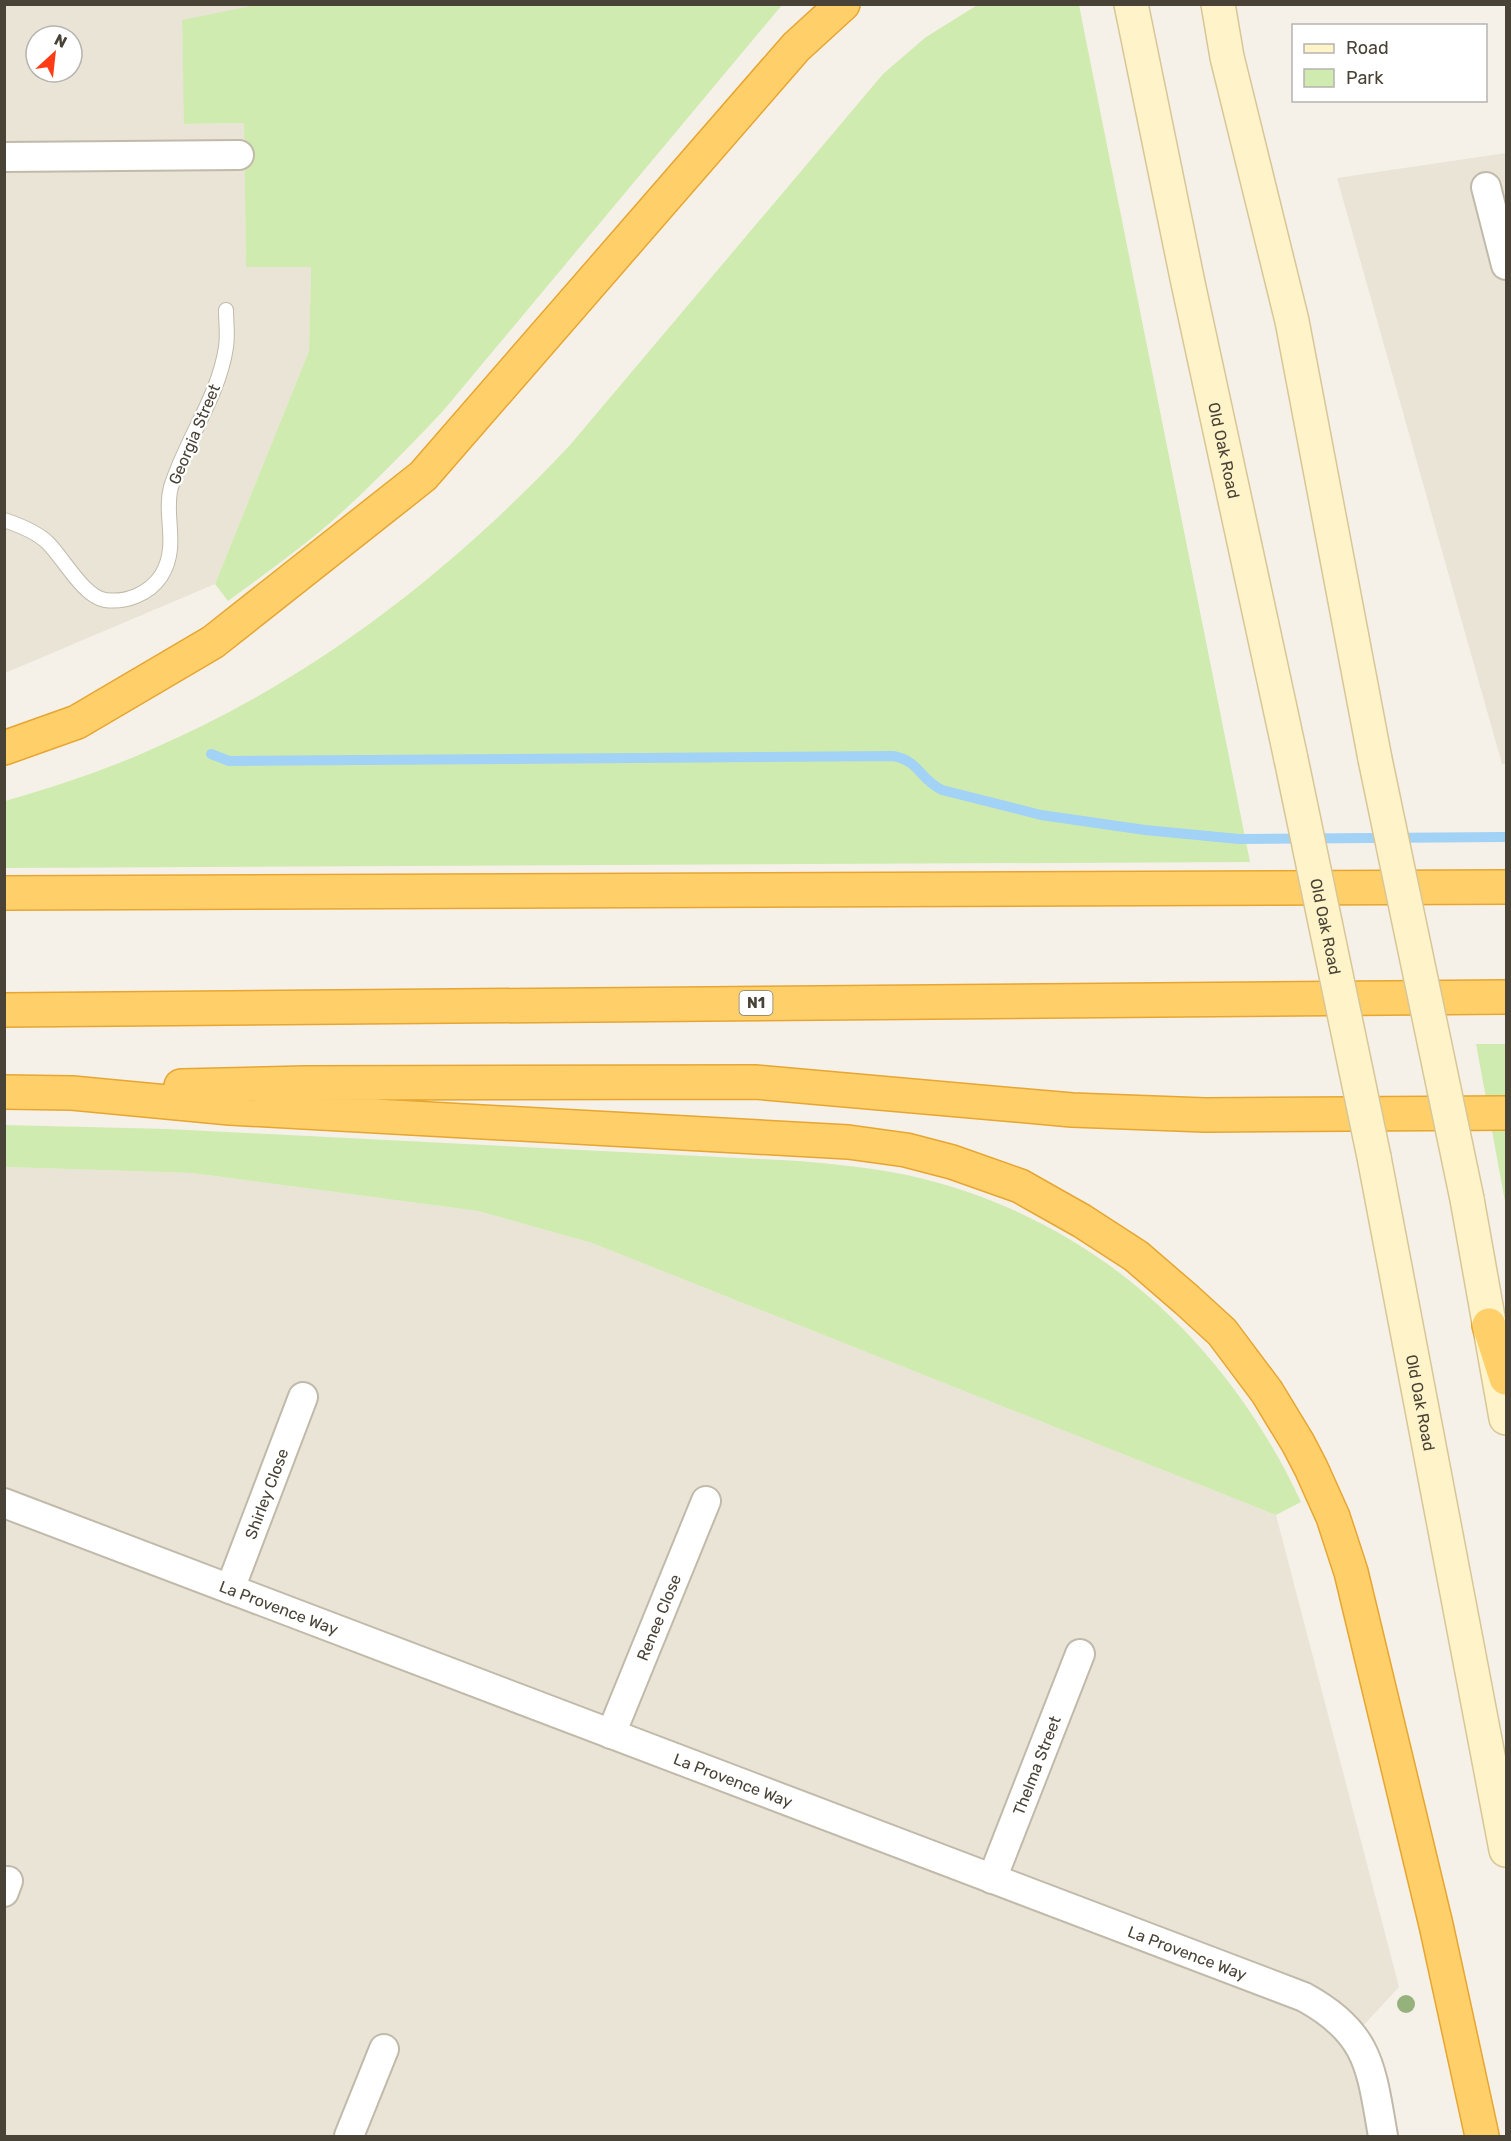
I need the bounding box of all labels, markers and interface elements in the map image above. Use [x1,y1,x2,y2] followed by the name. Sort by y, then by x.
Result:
[24,24,84,84] north arrow
[1292,24,1487,102] legend
[51,30,70,52] text: N
[1346,37,1389,59] text: Road
[1346,67,1384,89] text: Park
[165,381,224,487] street label: Georgia Street
[1204,401,1243,500] street label: Old Oak Road
[1306,877,1345,976] street label: Old Oak Road
[740,991,772,1015] road number: N1
[1402,1353,1439,1453] street label: Old Oak Road
[241,1446,293,1542] street label: Shirley Close
[633,1571,685,1664] street label: Renee Close
[217,1577,341,1639] street label: La Provence Way
[1009,1713,1065,1818] street label: Thelma Street
[671,1749,795,1812] street label: La Provence Way
[1125,1922,1249,1984] street label: La Provence Way

